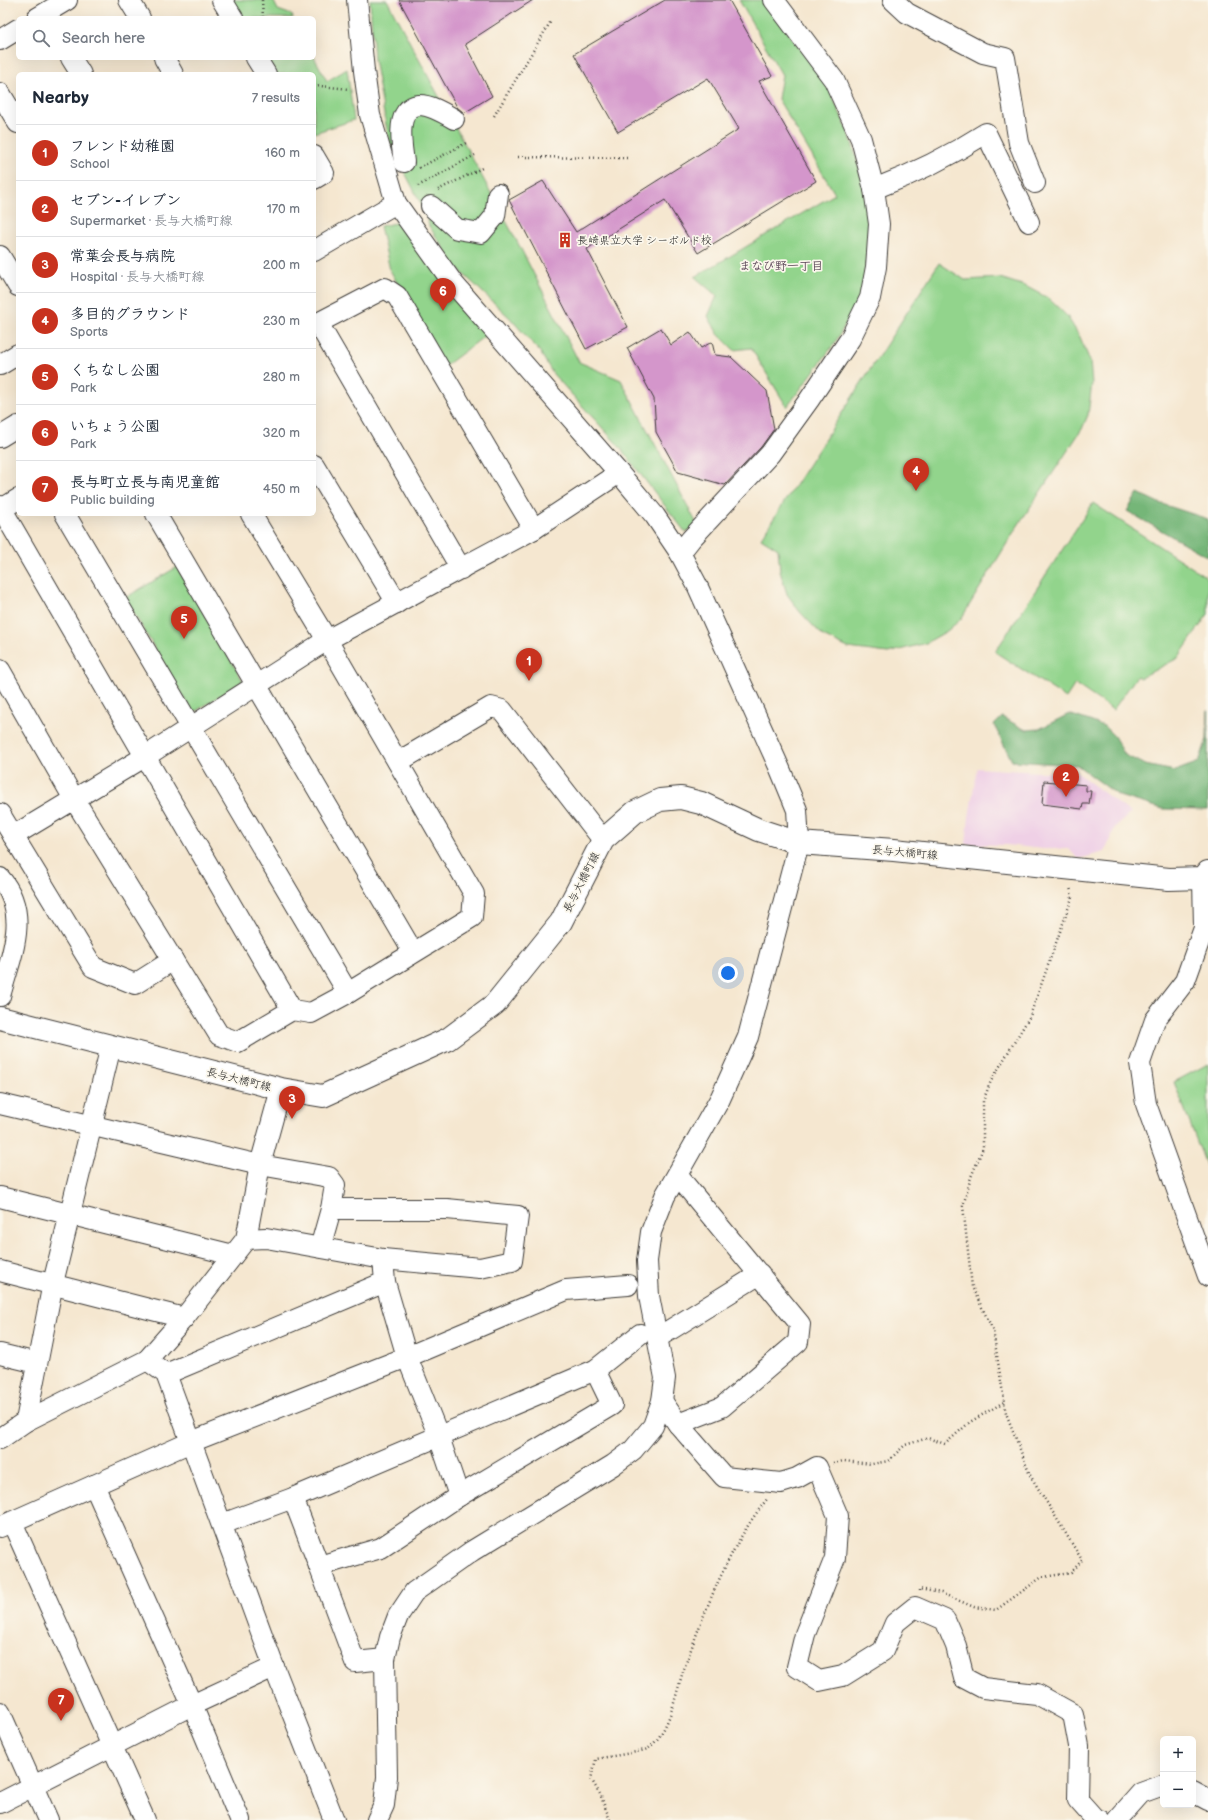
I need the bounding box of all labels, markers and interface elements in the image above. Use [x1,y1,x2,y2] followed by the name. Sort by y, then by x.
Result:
[16,16,316,60] search box
[30,27,52,49] icon: search
[62,29,145,48] text: Search here
[32,88,89,108] text: Nearby
[252,90,300,106] text: 7 results
[70,137,175,156] text: フレンド幼稚園
[42,145,48,161] text: 1
[265,145,300,161] text: 160 m
[70,156,110,172] text: School
[70,191,181,210] text: セブン-イレブン
[41,201,49,217] text: 2
[267,201,300,217] text: 170 m
[70,213,232,229] text: Supermarket · 長与大橋町線
[556,231,574,249] building icon: 長崎県立大学 シーボルド校
[577,234,712,247] place label: 長崎県立大学 シーボルド校
[70,247,175,266] text: 常葉会長与病院
[41,257,49,273] text: 3
[263,257,300,273] text: 200 m
[739,259,823,274] district label: まなび野一丁目
[70,269,204,285] text: Hospital · 長与大橋町線
[430,278,456,311] pin: 6
[70,305,190,324] text: 多目的グラウンド
[41,313,49,329] text: 4
[263,313,300,329] text: 230 m
[70,324,108,340] text: Sports
[70,361,160,380] text: くちなし公園
[41,369,49,385] text: 5
[263,369,300,385] text: 280 m
[70,380,96,396] text: Park
[70,417,160,436] text: いちょう公園
[41,425,49,441] text: 6
[262,425,300,441] text: 320 m
[70,436,96,452] text: Park
[903,458,929,491] pin: 4
[70,473,220,492] text: 長与町立長与南児童館
[41,481,49,497] text: 7
[263,481,300,497] text: 450 m
[70,492,155,508] text: Public building
[171,606,197,639] pin: 5
[516,648,542,681] pin: 1
[1053,764,1079,797] pin: 2
[872,843,938,862] street label: 長与大橋町線
[561,850,602,915] street label: 長与大橋町線
[718,963,738,983] your location
[205,1065,272,1094] street label: 長与大橋町線
[279,1086,305,1119] pin: 3
[48,1688,74,1721] pin: 7
[1160,1736,1196,1808] map controls
[1160,1736,1196,1772] button: +
[1160,1772,1196,1808] button: −

